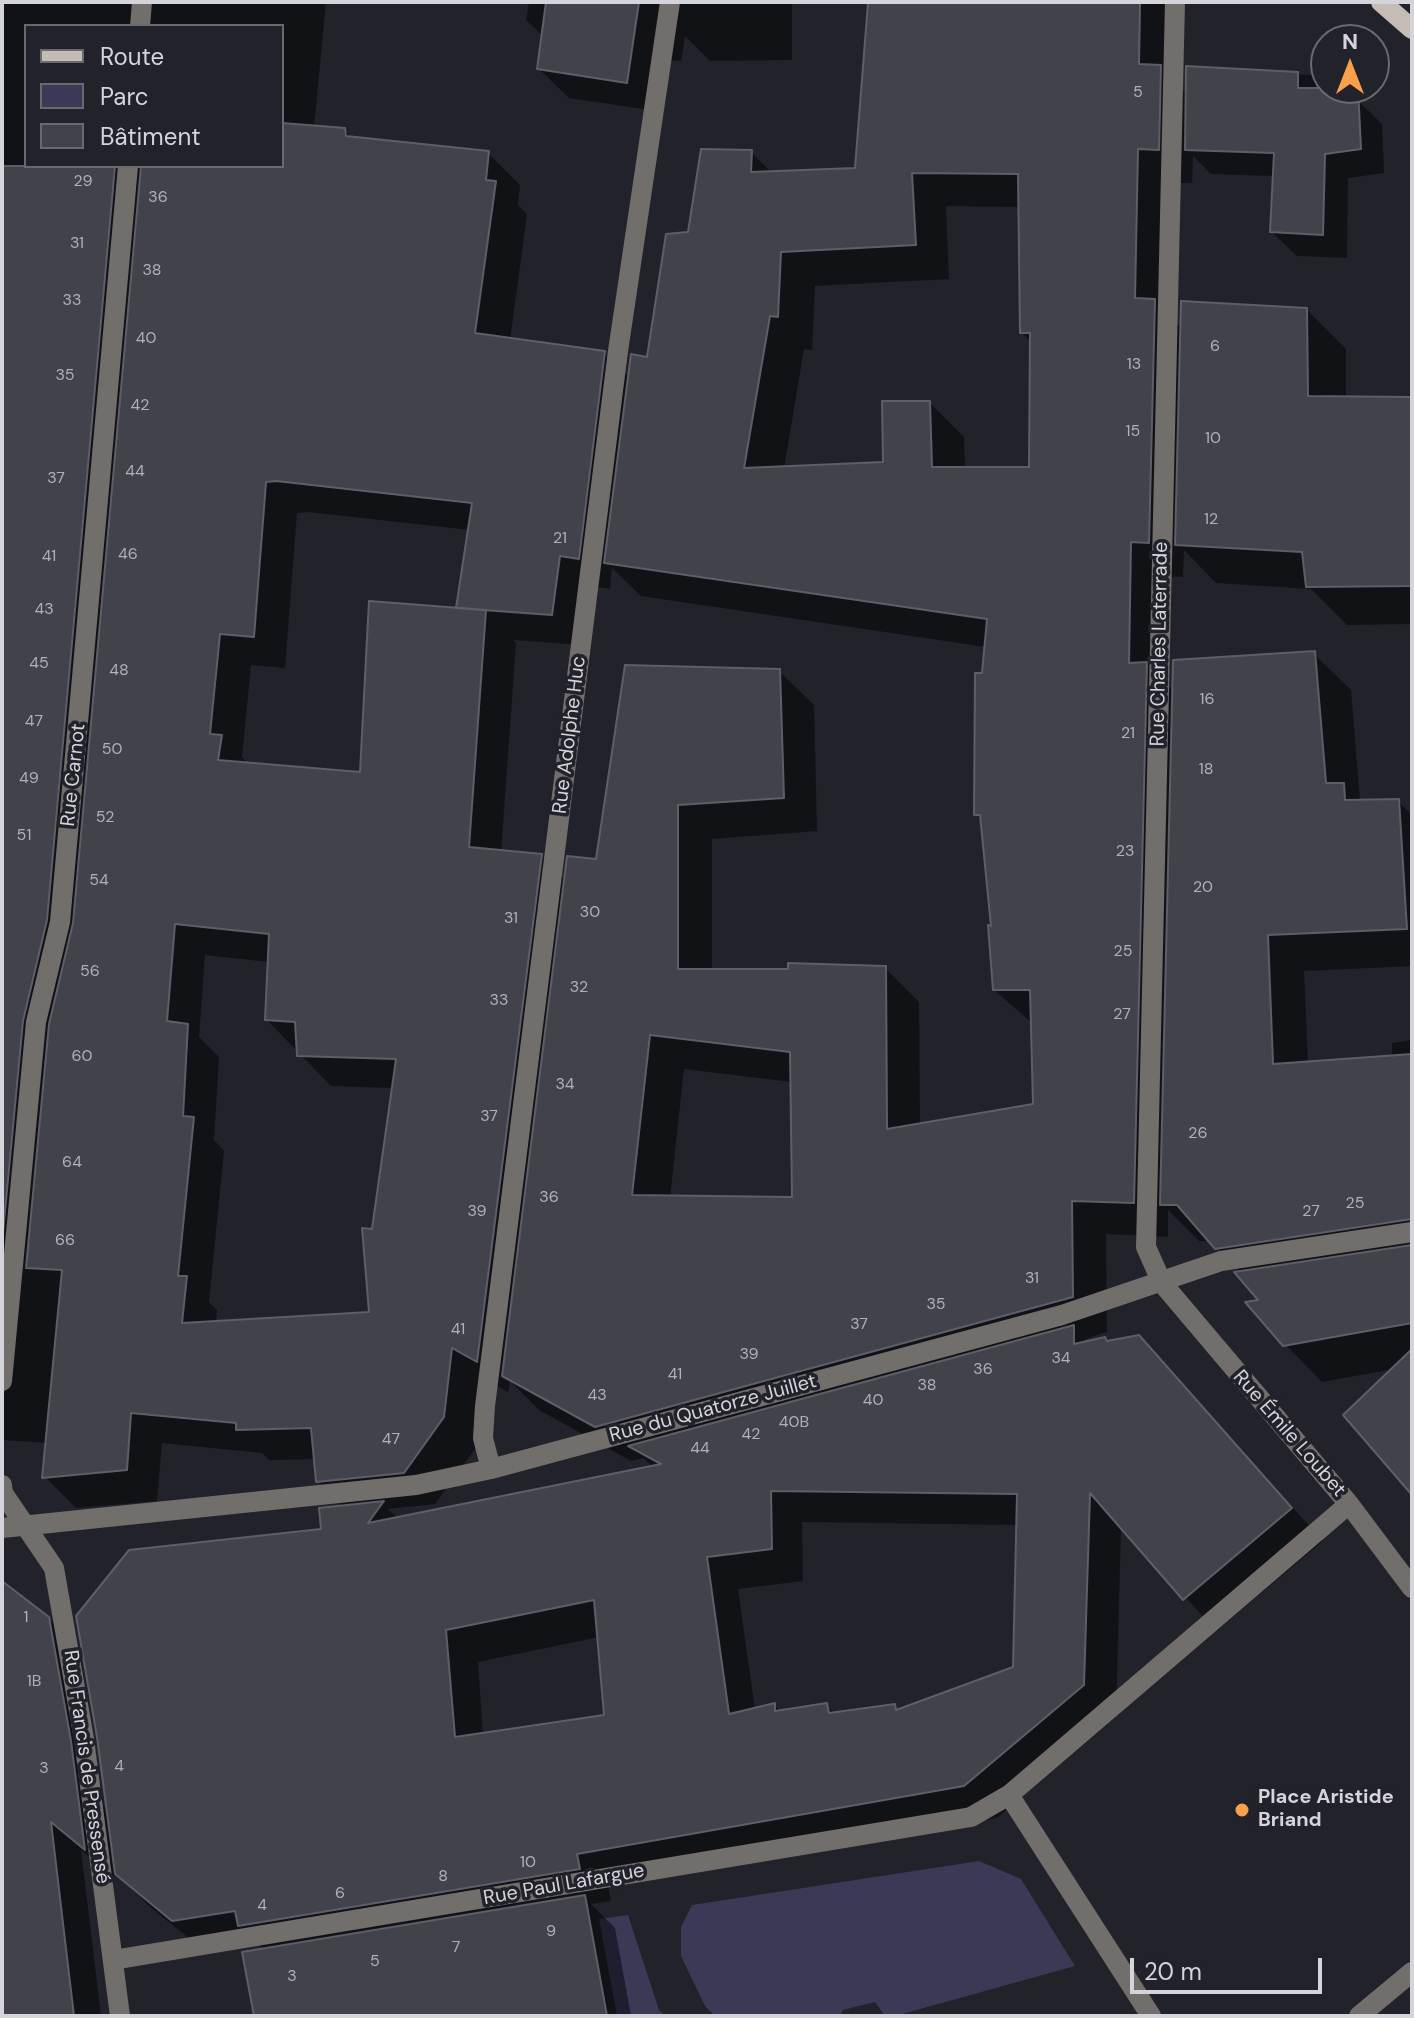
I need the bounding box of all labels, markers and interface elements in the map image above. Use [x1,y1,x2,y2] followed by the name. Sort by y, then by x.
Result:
[24,24,284,168] legend
[1310,24,1390,104] north arrow
[1342,27,1358,56] text: N
[100,41,164,72] text: Route
[100,81,149,112] text: Parc
[1133,83,1143,103] house number: 5
[100,121,201,152] text: Bâtiment
[73,172,93,192] house number: 29
[148,188,168,208] house number: 36
[70,234,84,254] house number: 31
[142,261,162,281] house number: 38
[63,291,81,311] house number: 33
[136,329,156,349] house number: 40
[1210,337,1220,357] house number: 6
[1127,355,1141,375] house number: 13
[55,366,75,386] house number: 35
[131,396,149,416] house number: 42
[1126,422,1140,442] house number: 15
[1205,429,1221,449] house number: 10
[125,462,145,482] house number: 44
[47,469,65,489] house number: 37
[1204,510,1218,530] house number: 12
[553,529,567,549] house number: 21
[1146,541,1174,747] street label: Rue Charles Laterrade
[118,545,138,565] house number: 46
[42,547,56,567] house number: 41
[34,600,54,620] house number: 43
[29,654,49,674] house number: 45
[548,655,592,815] street label: Rue Adolphe Huc
[109,661,129,681] house number: 48
[1199,690,1215,710] house number: 16
[25,712,43,732] house number: 47
[57,722,91,828] street label: Rue Carnot
[1121,724,1135,744] house number: 21
[102,740,122,760] house number: 50
[1199,760,1213,780] house number: 18
[19,769,39,789] house number: 49
[96,808,114,828] house number: 52
[17,826,31,846] house number: 51
[1116,842,1134,862] house number: 23
[89,871,109,891] house number: 54
[1193,878,1213,898] house number: 20
[580,903,600,923] house number: 30
[504,909,518,929] house number: 31
[1114,942,1132,962] house number: 25
[80,962,100,982] house number: 56
[570,978,588,998] house number: 32
[490,991,508,1011] house number: 33
[1113,1005,1131,1025] house number: 27
[72,1047,92,1067] house number: 60
[555,1075,575,1095] house number: 34
[480,1107,498,1127] house number: 37
[1188,1124,1208,1144] house number: 26
[62,1153,82,1173] house number: 64
[539,1188,559,1208] house number: 36
[1346,1194,1364,1214] house number: 25
[467,1202,487,1222] house number: 39
[1302,1202,1320,1222] house number: 27
[55,1231,75,1251] house number: 66
[1025,1269,1039,1289] house number: 31
[926,1295,946,1315] house number: 35
[850,1315,868,1335] house number: 37
[451,1320,465,1340] house number: 41
[739,1345,759,1365] house number: 39
[1051,1349,1071,1369] house number: 34
[973,1360,993,1380] house number: 36
[668,1365,682,1385] house number: 41
[1227,1366,1351,1502] street label: Rue Émile Loubet
[607,1370,819,1448] street label: Rue du Quatorze Juillet
[917,1376,937,1396] house number: 38
[587,1386,607,1406] house number: 43
[863,1391,883,1411] house number: 40
[779,1413,809,1433] house number: 40B
[742,1425,760,1445] house number: 42
[382,1430,400,1450] house number: 47
[690,1439,710,1459] house number: 44
[24,1608,28,1628] house number: 1
[58,1649,114,1885] street label: Rue Francis de Pressensé
[27,1672,41,1692] house number: 1B
[114,1757,124,1777] house number: 4
[39,1759,49,1779] house number: 3
[1258,1786,1394,1833] place label: Place Aristide Briand
[1233,1801,1251,1819] marker: Place Aristide Briand
[520,1853,536,1873] house number: 10
[482,1859,646,1911] street label: Rue Paul Lafargue
[438,1867,448,1887] house number: 8
[335,1884,345,1904] house number: 6
[257,1896,267,1916] house number: 4
[546,1922,556,1942] house number: 9
[452,1938,460,1958] house number: 7
[1134,1942,1326,1992] scale bar
[370,1952,380,1972] house number: 5
[1144,1956,1202,1987] text: 20 m
[287,1967,297,1987] house number: 3

